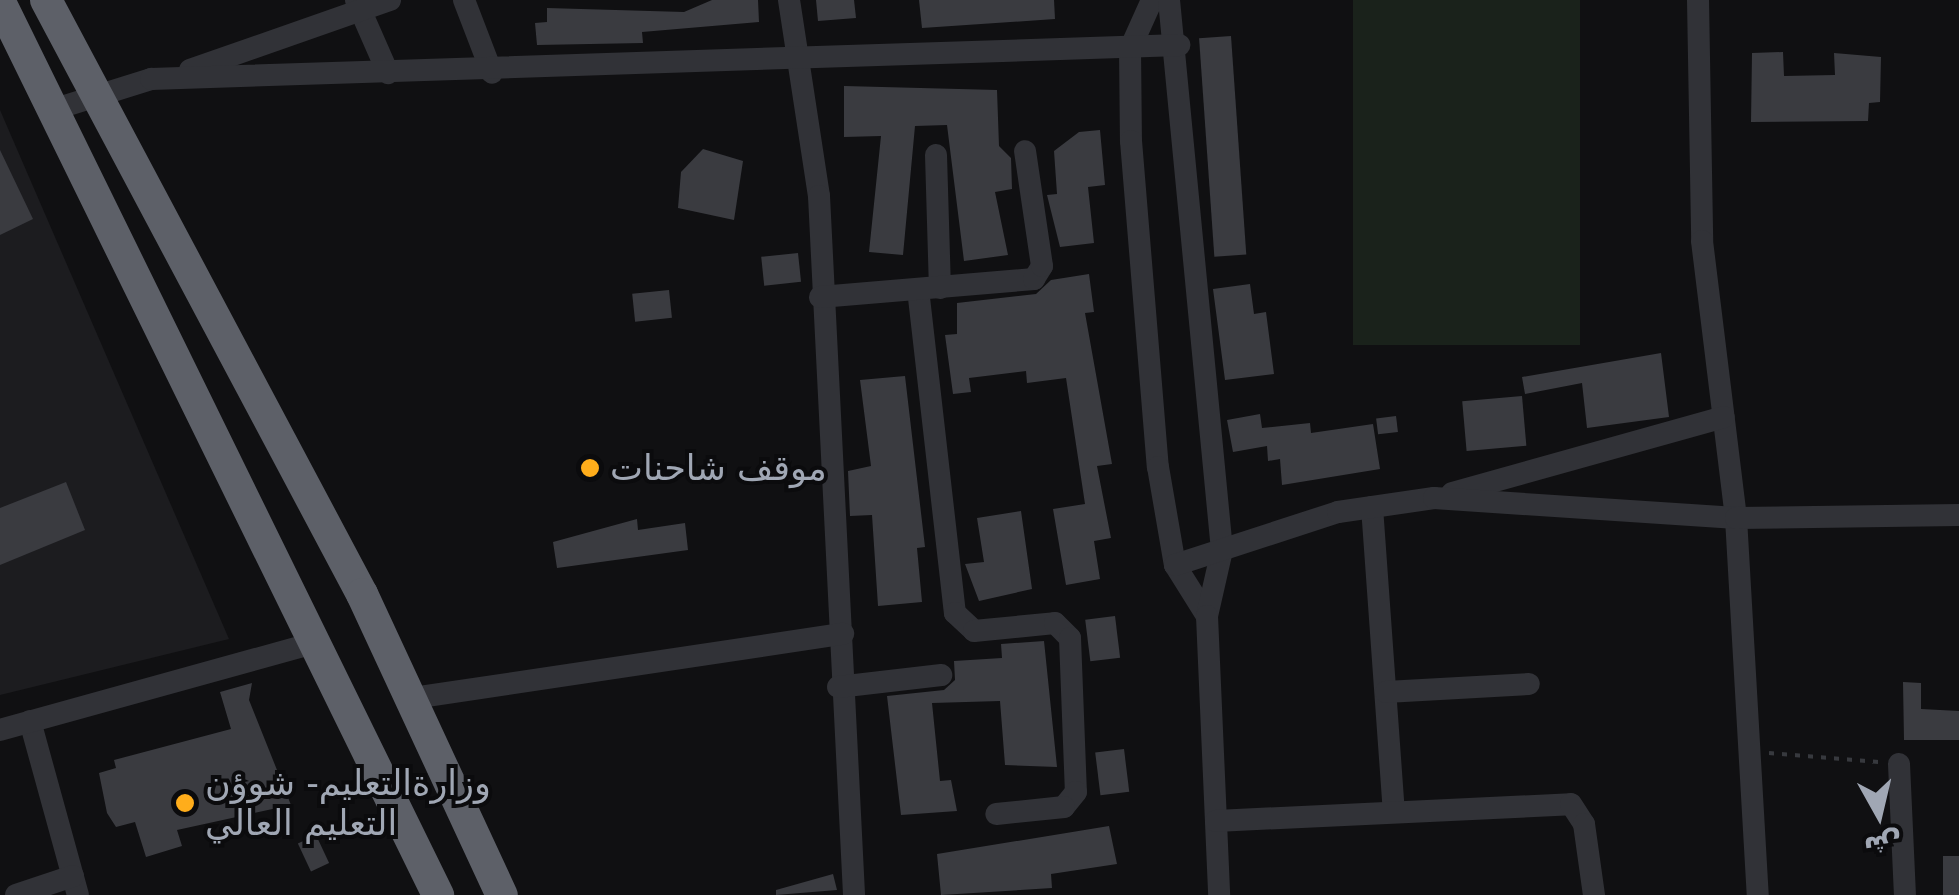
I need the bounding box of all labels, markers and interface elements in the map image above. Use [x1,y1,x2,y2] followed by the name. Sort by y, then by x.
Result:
[610,447,827,489] place label: موقف شاحنات
[579,457,601,479] marker: موقف شاحنات
[205,762,491,844] place label: وزارةالتعليم- شوؤن التعليم العالي
[1829,765,1929,865] north arrow
[174,792,196,814] marker: وزارةالتعليم- شوؤن التعليم العالي
[1862,826,1905,864] text: ش

